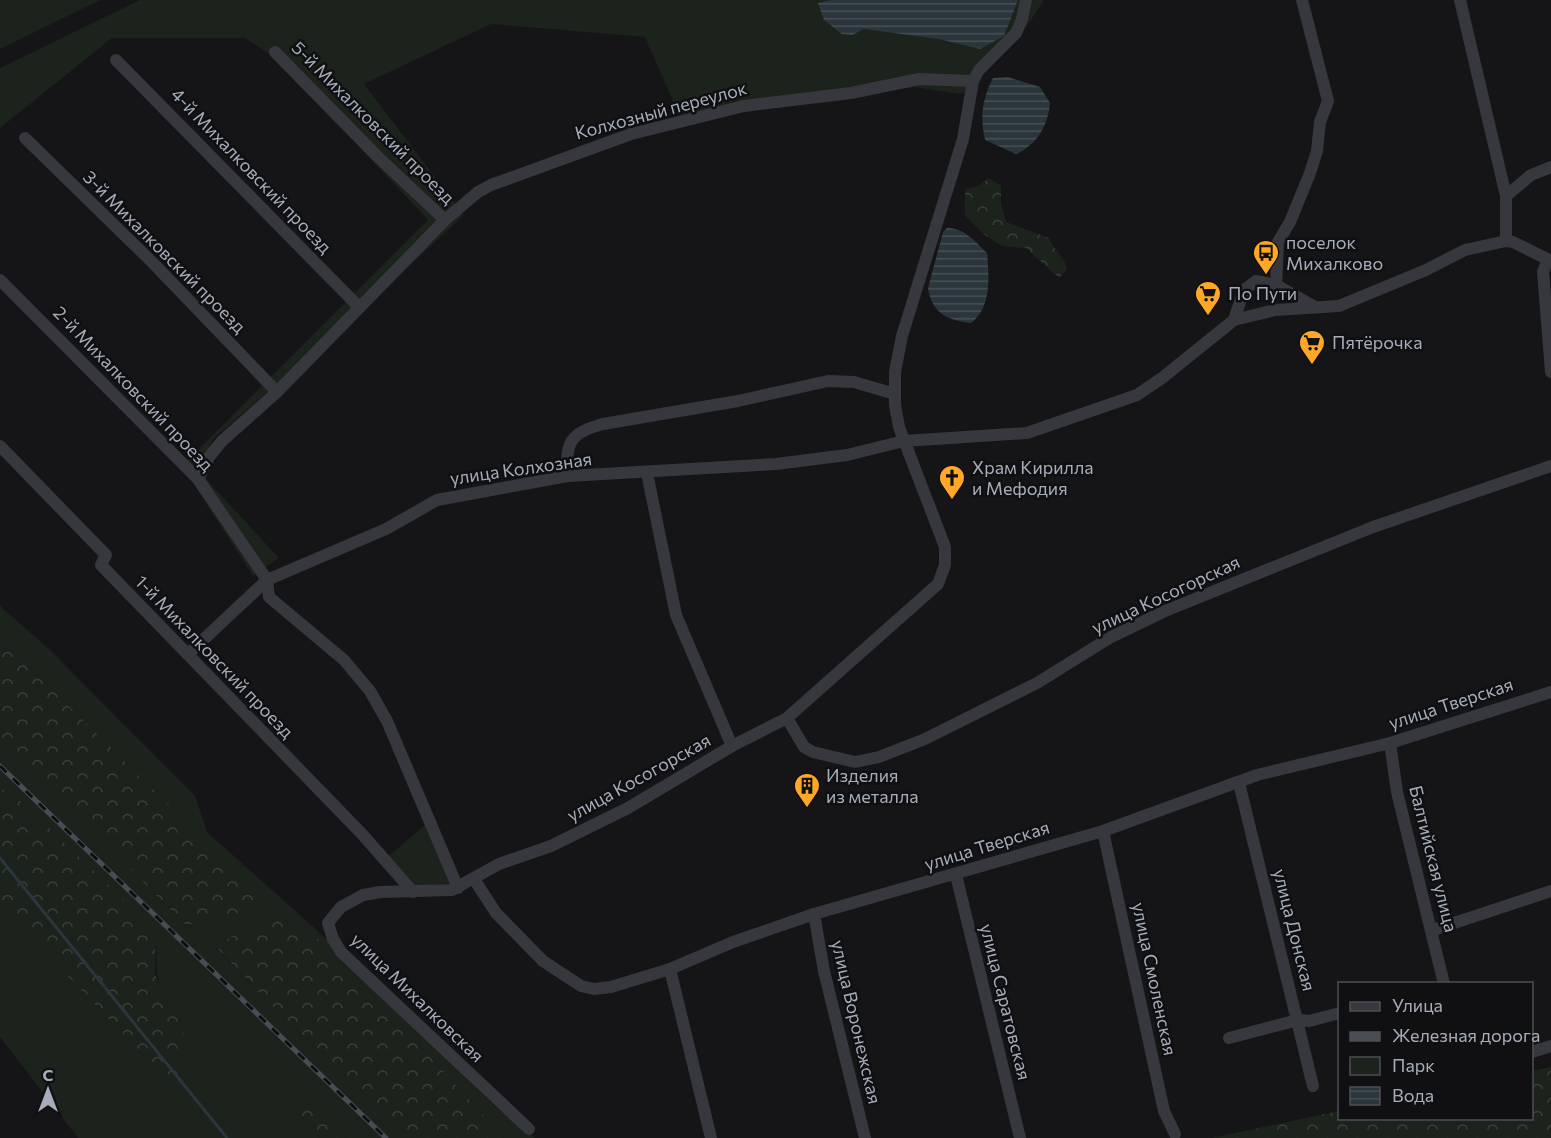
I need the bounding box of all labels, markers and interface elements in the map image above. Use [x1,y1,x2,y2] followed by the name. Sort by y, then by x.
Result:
[288,36,460,209] street label: 5-й Михалковский проезд
[572,76,750,144] street label: Колхозный переулок
[167,83,337,258] street label: 4-й Михалковский проезд
[79,165,251,338] street label: 3-й Михалковский проезд
[1286,231,1383,274] place label: поселок Михалково
[1251,238,1281,276] bus stop icon: поселок Михалково
[1193,279,1223,317] supermarket icon: По Пути
[1228,282,1297,304] place label: По Пути
[49,301,219,476] street label: 2-й Михалковский проезд
[1297,328,1327,366] supermarket icon: Пятёрочка
[1332,331,1423,353] place label: Пятёрочка
[449,447,593,489] street label: улица Колхозная
[972,456,1094,499] place label: Храм Кирилла и Мефодия
[937,463,967,501] church icon: Храм Кирилла и Мефодия
[1088,550,1243,638] street label: улица Косогорская
[131,570,299,743] street label: 1-й Михалковский проезд
[1386,673,1516,734] street label: улица Тверская
[563,729,714,826] street label: улица Косогорская
[826,764,919,807] place label: Изделия из металла
[792,771,822,809] building icon: Изделия из металла
[1405,783,1463,934] street label: Балтийская улица
[922,816,1052,875] street label: улица Тверская
[1269,866,1321,993] street label: улица Донская
[1128,900,1182,1057] street label: улица Смоленская
[976,921,1036,1082] street label: улица Саратовская
[347,928,489,1066] street label: улица Михалковская
[827,938,887,1106] street label: улица Воронежская
[1338,982,1533,1120] legend
[1392,994,1443,1016] text: Улица
[1392,1024,1540,1046] text: Железная дорога
[1392,1054,1435,1076] text: Парк
[18,1060,78,1120] north arrow
[43,1065,54,1084] text: С
[1392,1084,1434,1106] text: Вода

